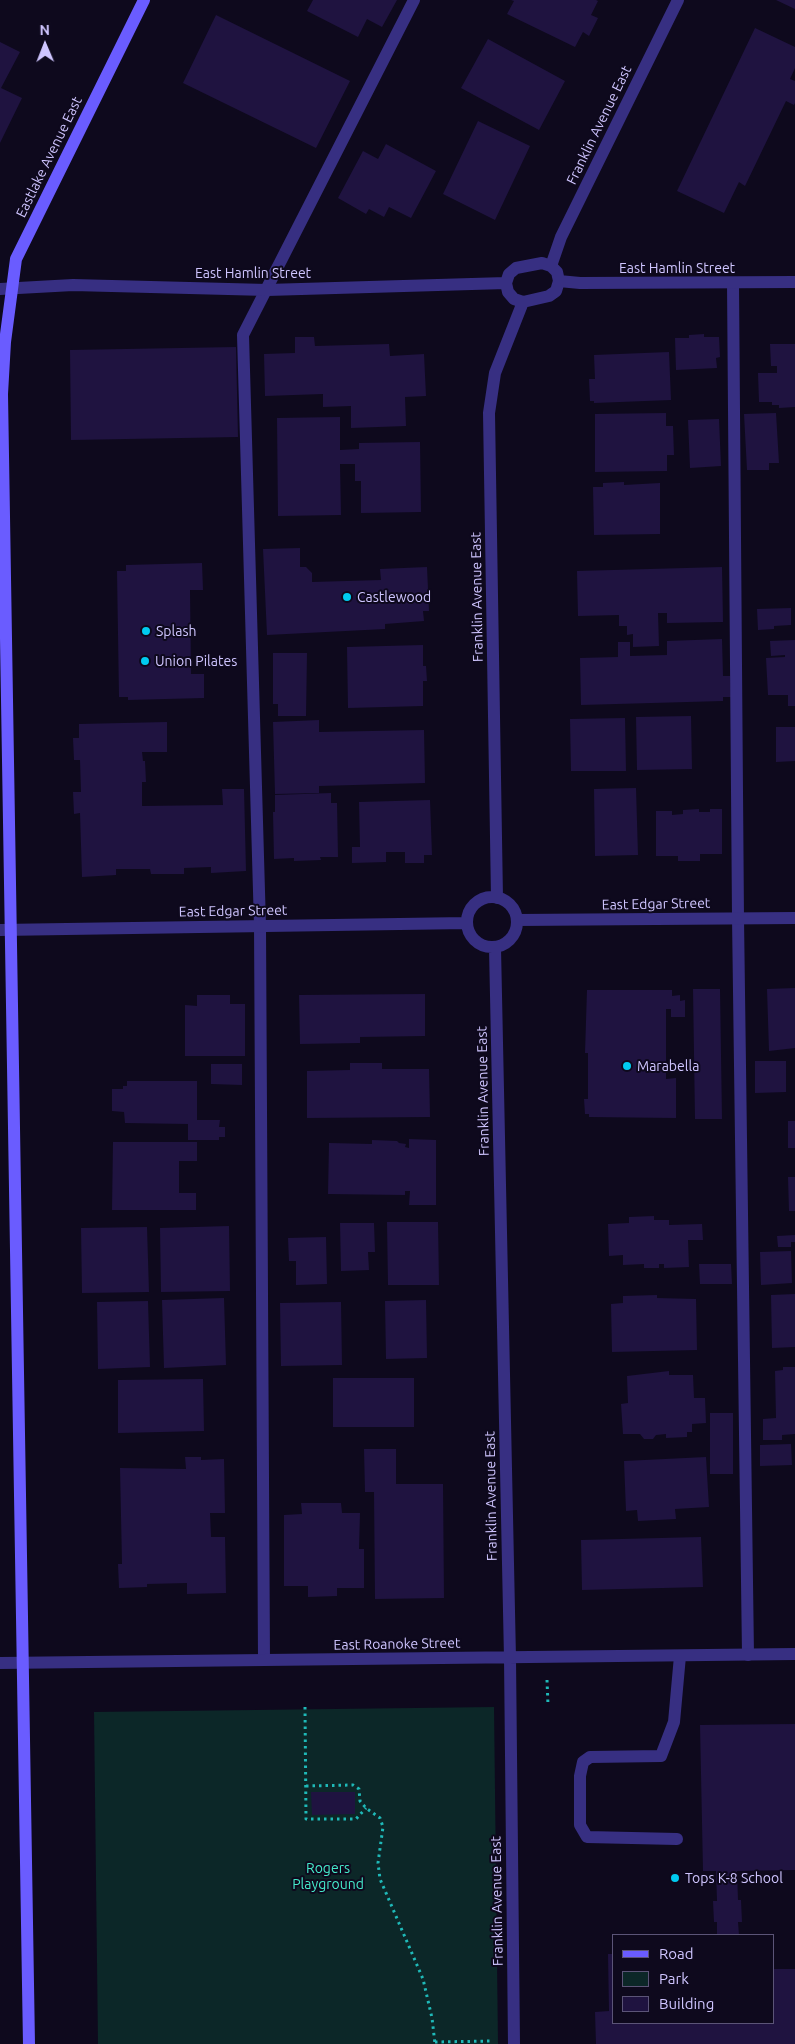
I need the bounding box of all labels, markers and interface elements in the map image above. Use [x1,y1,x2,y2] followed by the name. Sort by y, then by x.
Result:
[20,20,70,70] north arrow
[39,22,50,38] text: N
[563,63,635,187] street label: Franklin Avenue East
[12,94,86,220] street label: Eastlake Avenue East
[619,260,735,276] street label: East Hamlin Street
[195,265,311,281] street label: East Hamlin Street
[467,532,487,662] street label: Franklin Avenue East
[357,589,431,605] place label: Castlewood
[341,591,353,603] marker: Castlewood
[156,623,196,639] place label: Splash
[140,625,152,637] marker: Splash
[155,653,237,669] place label: Union Pilates
[139,655,151,667] marker: Union Pilates
[602,895,710,913] street label: East Edgar Street
[179,902,287,920] street label: East Edgar Street
[473,1026,493,1156] street label: Franklin Avenue East
[637,1058,699,1074] place label: Marabella
[621,1060,633,1072] marker: Marabella
[481,1431,501,1561] street label: Franklin Avenue East
[333,1634,461,1654] street label: East Roanoke Street
[487,1836,507,1966] street label: Franklin Avenue East
[292,1860,364,1892] park label: Rogers Playground
[685,1870,783,1886] place label: Tops K-8 School
[669,1872,681,1884] marker: Tops K-8 School
[612,1934,775,2024] legend
[659,1945,694,1962] text: Road
[659,1970,689,1987] text: Park
[659,1995,714,2012] text: Building

